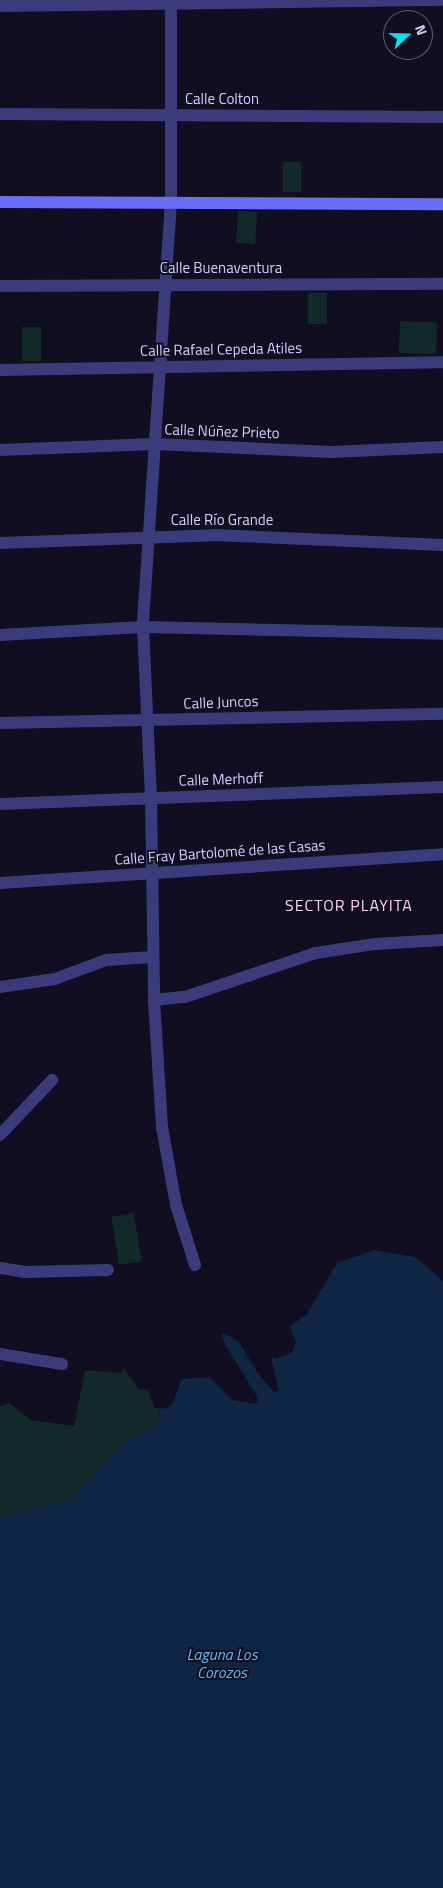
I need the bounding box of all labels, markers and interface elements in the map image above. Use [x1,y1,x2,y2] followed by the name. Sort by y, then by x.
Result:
[383,10,433,60] north arrow
[410,22,433,38] text: N
[185,90,259,108] street label: Calle Colton
[160,259,282,277] street label: Calle Buenaventura
[140,339,302,359] street label: Calle Rafael Cepeda Atiles
[164,420,280,442] street label: Calle Núñez Prieto
[171,511,273,529] street label: Calle Río Grande
[183,692,259,712] street label: Calle Juncos
[178,769,264,789] street label: Calle Merhoff
[114,836,326,868] street label: Calle Fray Bartolomé de las Casas
[283,895,415,915] district label: SECTOR PLAYITA
[186,1644,258,1682] water label: Laguna Los Corozos

